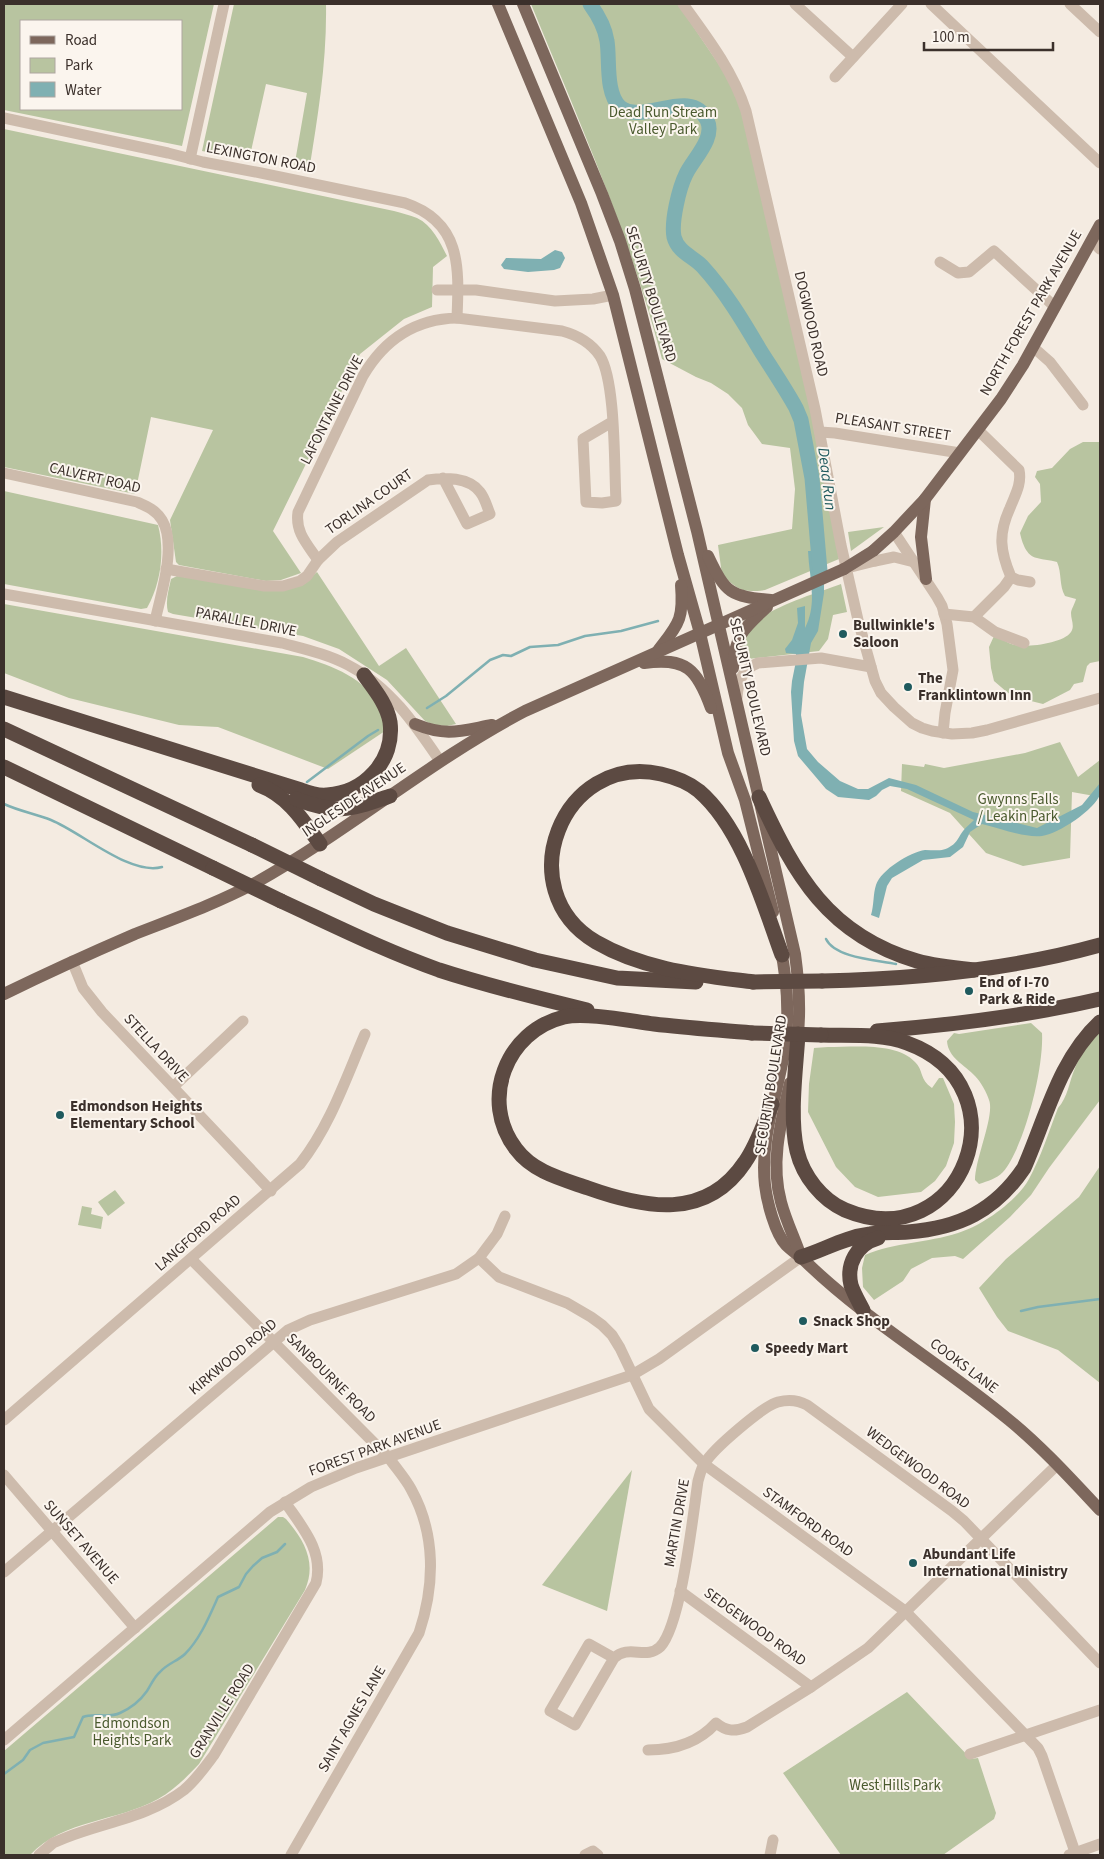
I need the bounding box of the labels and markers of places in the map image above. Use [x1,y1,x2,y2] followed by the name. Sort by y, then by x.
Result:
[853,615,935,653] place label: Bullwinkle's Saloon
[837,628,849,640] marker: Bullwinkle's Saloon
[918,668,1031,706] place label: The Franklintown Inn
[902,681,914,693] marker: The Franklintown Inn
[979,972,1055,1010] place label: End of I-70 Park & Ride
[963,985,975,997] marker: End of I-70 Park & Ride
[70,1096,203,1134] place label: Edmondson Heights Elementary School
[54,1109,66,1121] marker: Edmondson Heights Elementary School
[813,1311,890,1332] place label: Snack Shop
[797,1315,809,1327] marker: Snack Shop
[765,1338,848,1359] place label: Speedy Mart
[749,1342,761,1354] marker: Speedy Mart
[922,1544,1068,1582] place label: Abundant Life International Ministry
[907,1557,919,1569] marker: Abundant Life International Ministry

